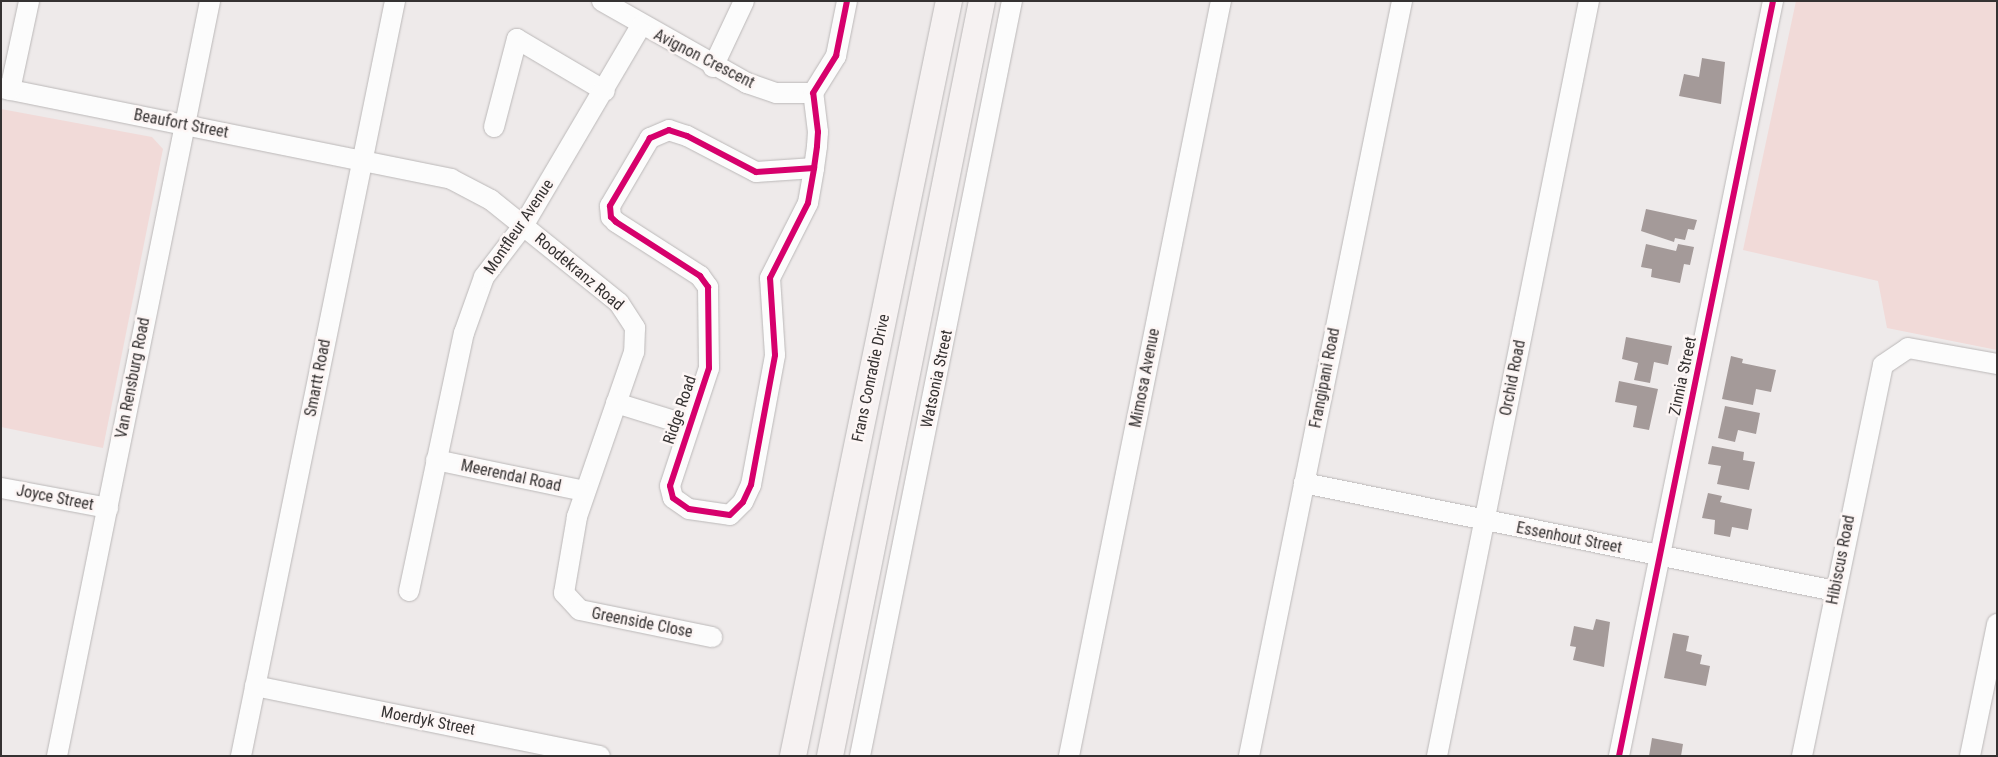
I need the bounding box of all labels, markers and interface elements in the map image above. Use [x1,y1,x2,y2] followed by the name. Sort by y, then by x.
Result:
[650,25,758,93] street label: Avignon Crescent
[132,105,230,143] street label: Beaufort Street
[480,176,558,278] street label: Montfleur Avenue
[531,229,627,315] street label: Roodekranz Road
[848,312,894,444] street label: Frans Conradie Drive
[112,316,154,440] street label: Van Rensburg Road
[1306,326,1344,430] street label: Frangipani Road
[1126,327,1164,429] street label: Mimosa Avenue
[917,328,957,430] street label: Watsonia Street
[1665,335,1701,417] street label: Zinnia Street
[301,338,335,418] street label: Smartt Road
[1496,338,1530,418] street label: Orchid Road
[659,373,701,447] street label: Ridge Road
[459,456,563,496] street label: Meerendal Road
[15,481,95,515] street label: Joyce Street
[1823,514,1859,606] street label: Hibiscus Road
[1515,518,1623,558] street label: Essenhout Street
[590,604,694,642] street label: Greenside Close
[379,702,477,740] street label: Moerdyk Street

